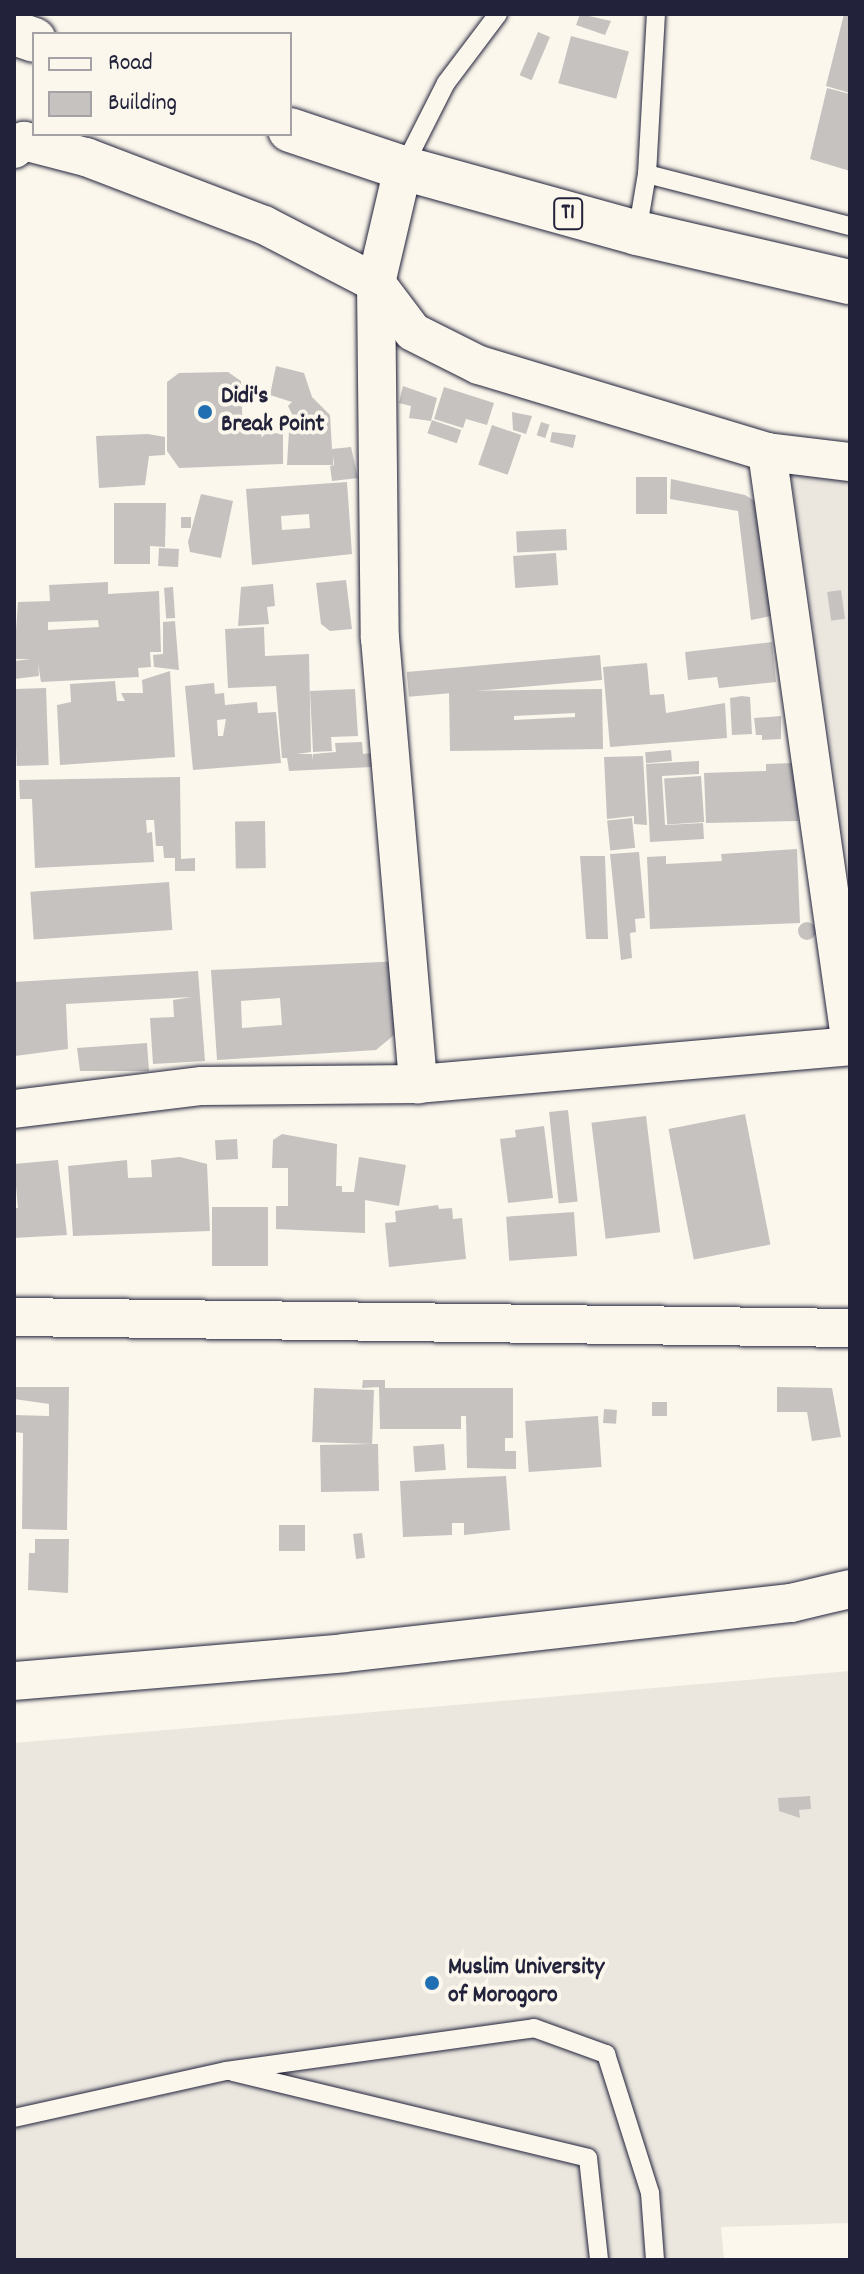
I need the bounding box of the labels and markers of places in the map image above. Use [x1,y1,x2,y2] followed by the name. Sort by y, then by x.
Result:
[221,384,324,440] place label: Didi's Break Point
[196,403,214,421] marker: Didi's Break Point
[448,1955,604,2011] place label: Muslim University of Morogoro
[423,1974,441,1992] marker: Muslim University of Morogoro

